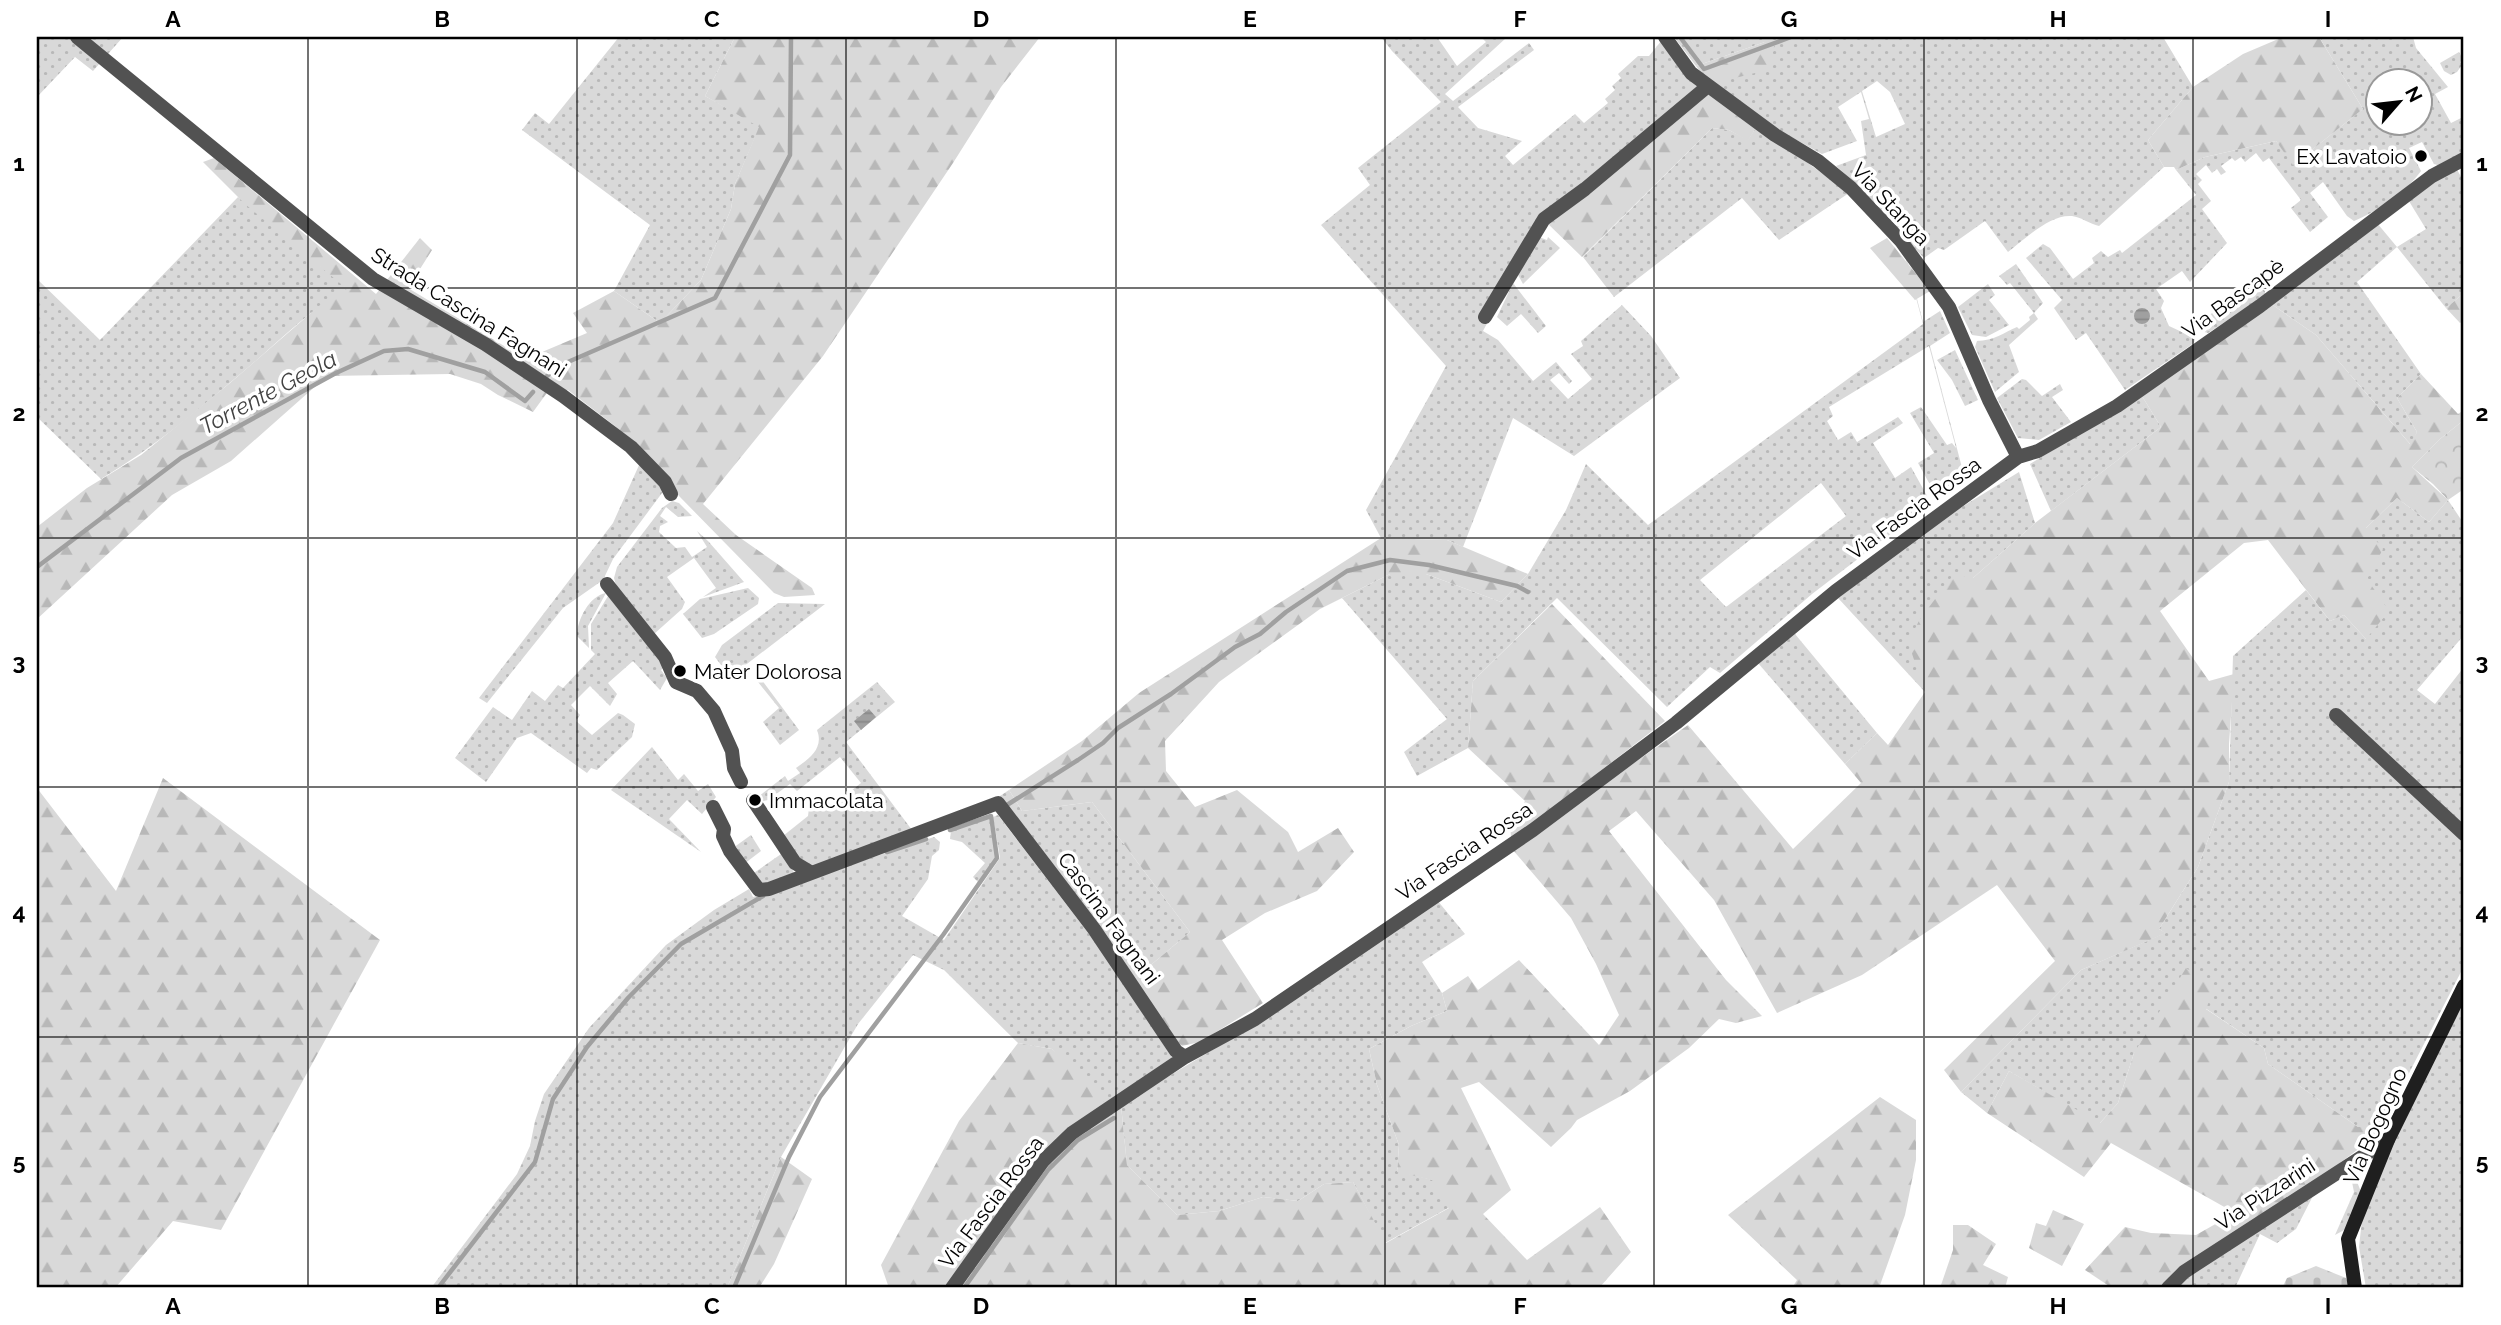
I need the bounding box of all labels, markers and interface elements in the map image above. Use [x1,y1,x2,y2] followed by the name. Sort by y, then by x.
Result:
[165,5,181,32] text: A
[434,5,450,32] text: B
[704,5,720,32] text: C
[973,5,989,32] text: D
[1243,5,1257,32] text: E
[1513,5,1527,32] text: F
[1781,5,1797,32] text: G
[2049,5,2067,32] text: H
[2325,5,2331,32] text: I
[2364,66,2434,136] north arrow
[2401,82,2427,106] text: N
[2296,144,2407,169] place label: Ex Lavatoio
[2413,148,2429,164] marker: Ex Lavatoio
[13,149,25,176] text: 1
[2476,149,2488,176] text: 1
[1847,158,1935,250] street label: Via Stanga
[367,242,571,382] street label: Strada Cascina Fagnani
[2177,253,2289,343] street label: Via Bascapè
[195,345,341,439] water label: Torrente Geola
[13,399,25,426] text: 2
[2476,399,2488,426] text: 2
[1842,451,1986,565] street label: Via Fascia Rossa
[13,648,25,675] text: 3
[2476,648,2488,675] text: 3
[694,659,842,684] place label: Mater Dolorosa
[672,663,688,679] marker: Mater Dolorosa
[769,788,884,813] place label: Immacolata
[747,792,763,808] marker: Immacolata
[1391,796,1537,906] street label: Via Fascia Rossa
[1053,847,1165,989] street label: Cascina Fagnani
[12,898,26,925] text: 4
[2475,898,2489,925] text: 4
[2338,1064,2412,1188] street label: Via Bogogno
[933,1131,1049,1273] street label: Via Fascia Rossa
[13,1148,26,1175] text: 5
[2476,1148,2489,1175] text: 5
[2210,1152,2320,1236] street label: Via Pizzarini
[165,1292,181,1319] text: A
[434,1292,450,1319] text: B
[704,1292,720,1319] text: C
[973,1292,989,1319] text: D
[1243,1292,1257,1319] text: E
[1513,1292,1527,1319] text: F
[1781,1292,1797,1319] text: G
[2049,1292,2067,1319] text: H
[2325,1292,2331,1319] text: I

